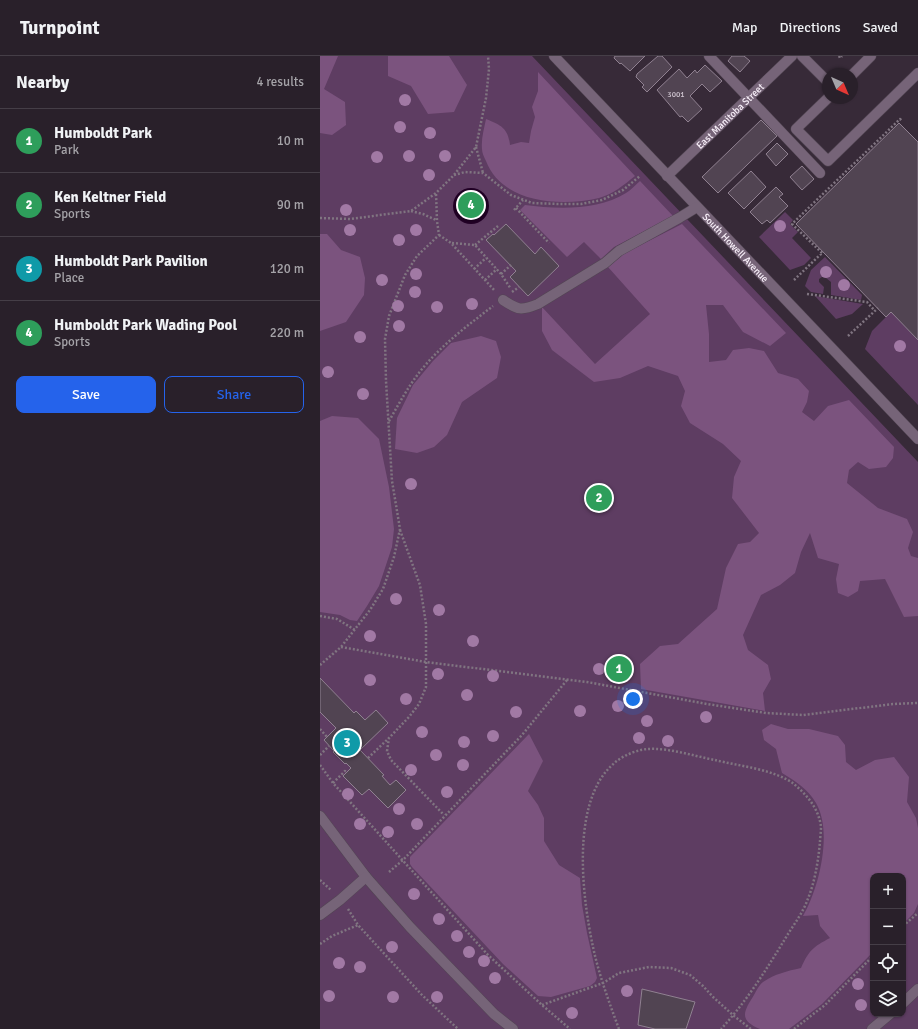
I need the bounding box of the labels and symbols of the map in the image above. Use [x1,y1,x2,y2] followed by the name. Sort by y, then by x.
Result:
[822,68,858,104] north arrow
[694,81,767,152] street label: East Manitoba Street
[667,89,685,99] house number: 3001
[458,190,484,220] pin: 4
[700,211,771,285] street label: South Howell Avenue
[586,483,612,513] pin: 2
[606,654,632,684] pin: 1
[623,689,643,709] your location
[334,728,360,758] pin: 3

